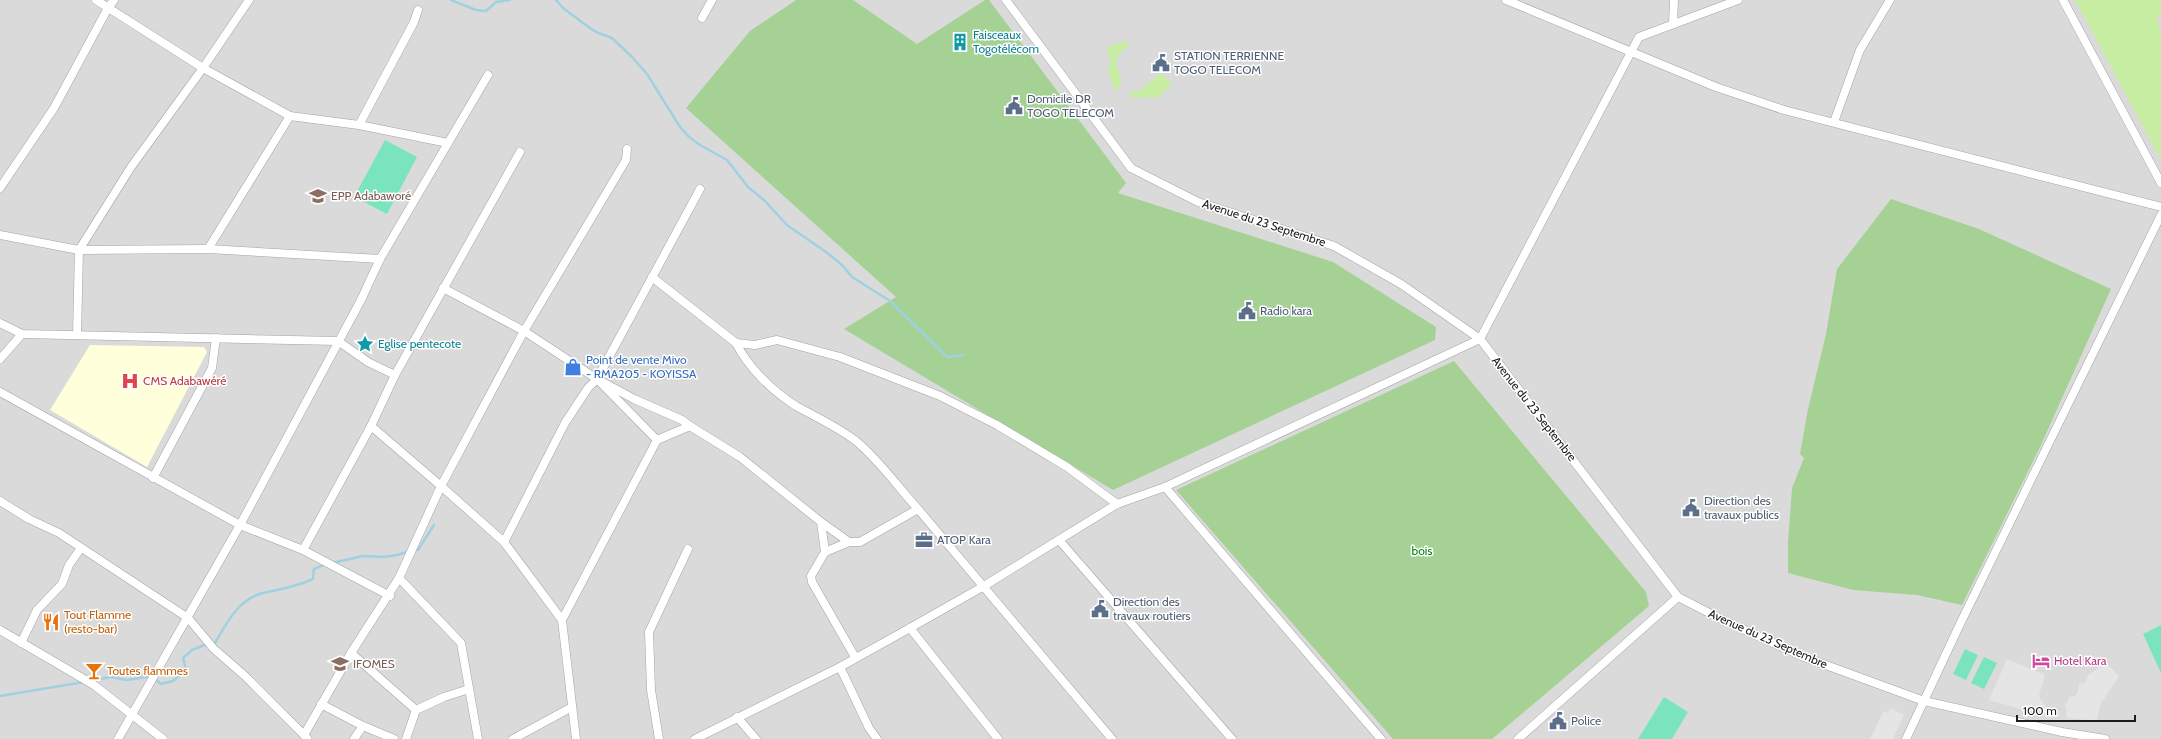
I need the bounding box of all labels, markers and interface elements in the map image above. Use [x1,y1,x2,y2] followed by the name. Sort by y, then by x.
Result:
[973,27,1039,56] place label: Faisceaux Togotélécom
[950,32,970,52] building icon: Faisceaux Togotélécom
[1174,48,1284,77] place label: STATION TERRIENNE TOGO TELECOM
[1151,53,1171,73] public building icon: STATION TERRIENNE TOGO TELECOM
[1027,91,1114,120] place label: Domicile DR TOGO TELECOM
[1004,96,1024,116] public building icon: Domicile DR TOGO TELECOM
[308,186,328,206] school or university icon: EPP Adabaworé
[331,188,411,203] place label: EPP Adabaworé
[1201,195,1328,250] street label: Avenue du 23 Septembre
[1237,301,1257,321] public building icon: Radio kara
[1260,303,1312,318] place label: Radio kara
[355,334,375,354] place icon: Eglise pentecote
[378,336,461,351] place label: Eglise pentecote
[586,352,697,381] place label: Point de vente Mivo - RMA205 - KOYISSA
[1489,353,1580,464] street label: Avenue du 23 Septembre
[563,357,583,377] shop icon: Point de vente Mivo - RMA205 - KOYISSA
[120,371,140,391] hospital icon: CMS Adabawéré
[143,373,226,388] place label: CMS Adabawéré
[1704,493,1779,522] place label: Direction des travaux publics
[1681,498,1701,518] public building icon: Direction des travaux publics
[914,530,934,550] office icon: ATOP Kara
[937,532,991,547] place label: ATOP Kara
[1412,543,1432,558] park label: bois
[1113,594,1191,623] place label: Direction des travaux routiers
[1090,599,1110,619] public building icon: Direction des travaux routiers
[1706,606,1830,672] street label: Avenue du 23 Septembre
[64,607,131,636] place label: Tout Flamme (resto-bar)
[41,612,61,632] restaurant icon: Tout Flamme (resto-bar)
[2031,651,2051,671] hotel icon: Hotel Kara
[2054,653,2107,668] place label: Hotel Kara
[330,654,350,674] school or university icon: IFOMES
[353,656,395,671] place label: IFOMES
[84,661,104,681] bar icon: Toutes flammes
[107,663,188,678] place label: Toutes flammes
[2017,697,2135,723] scale bar
[2023,703,2057,718] text: 100 m
[1548,711,1568,731] public building icon: Police
[1571,713,1601,728] place label: Police

